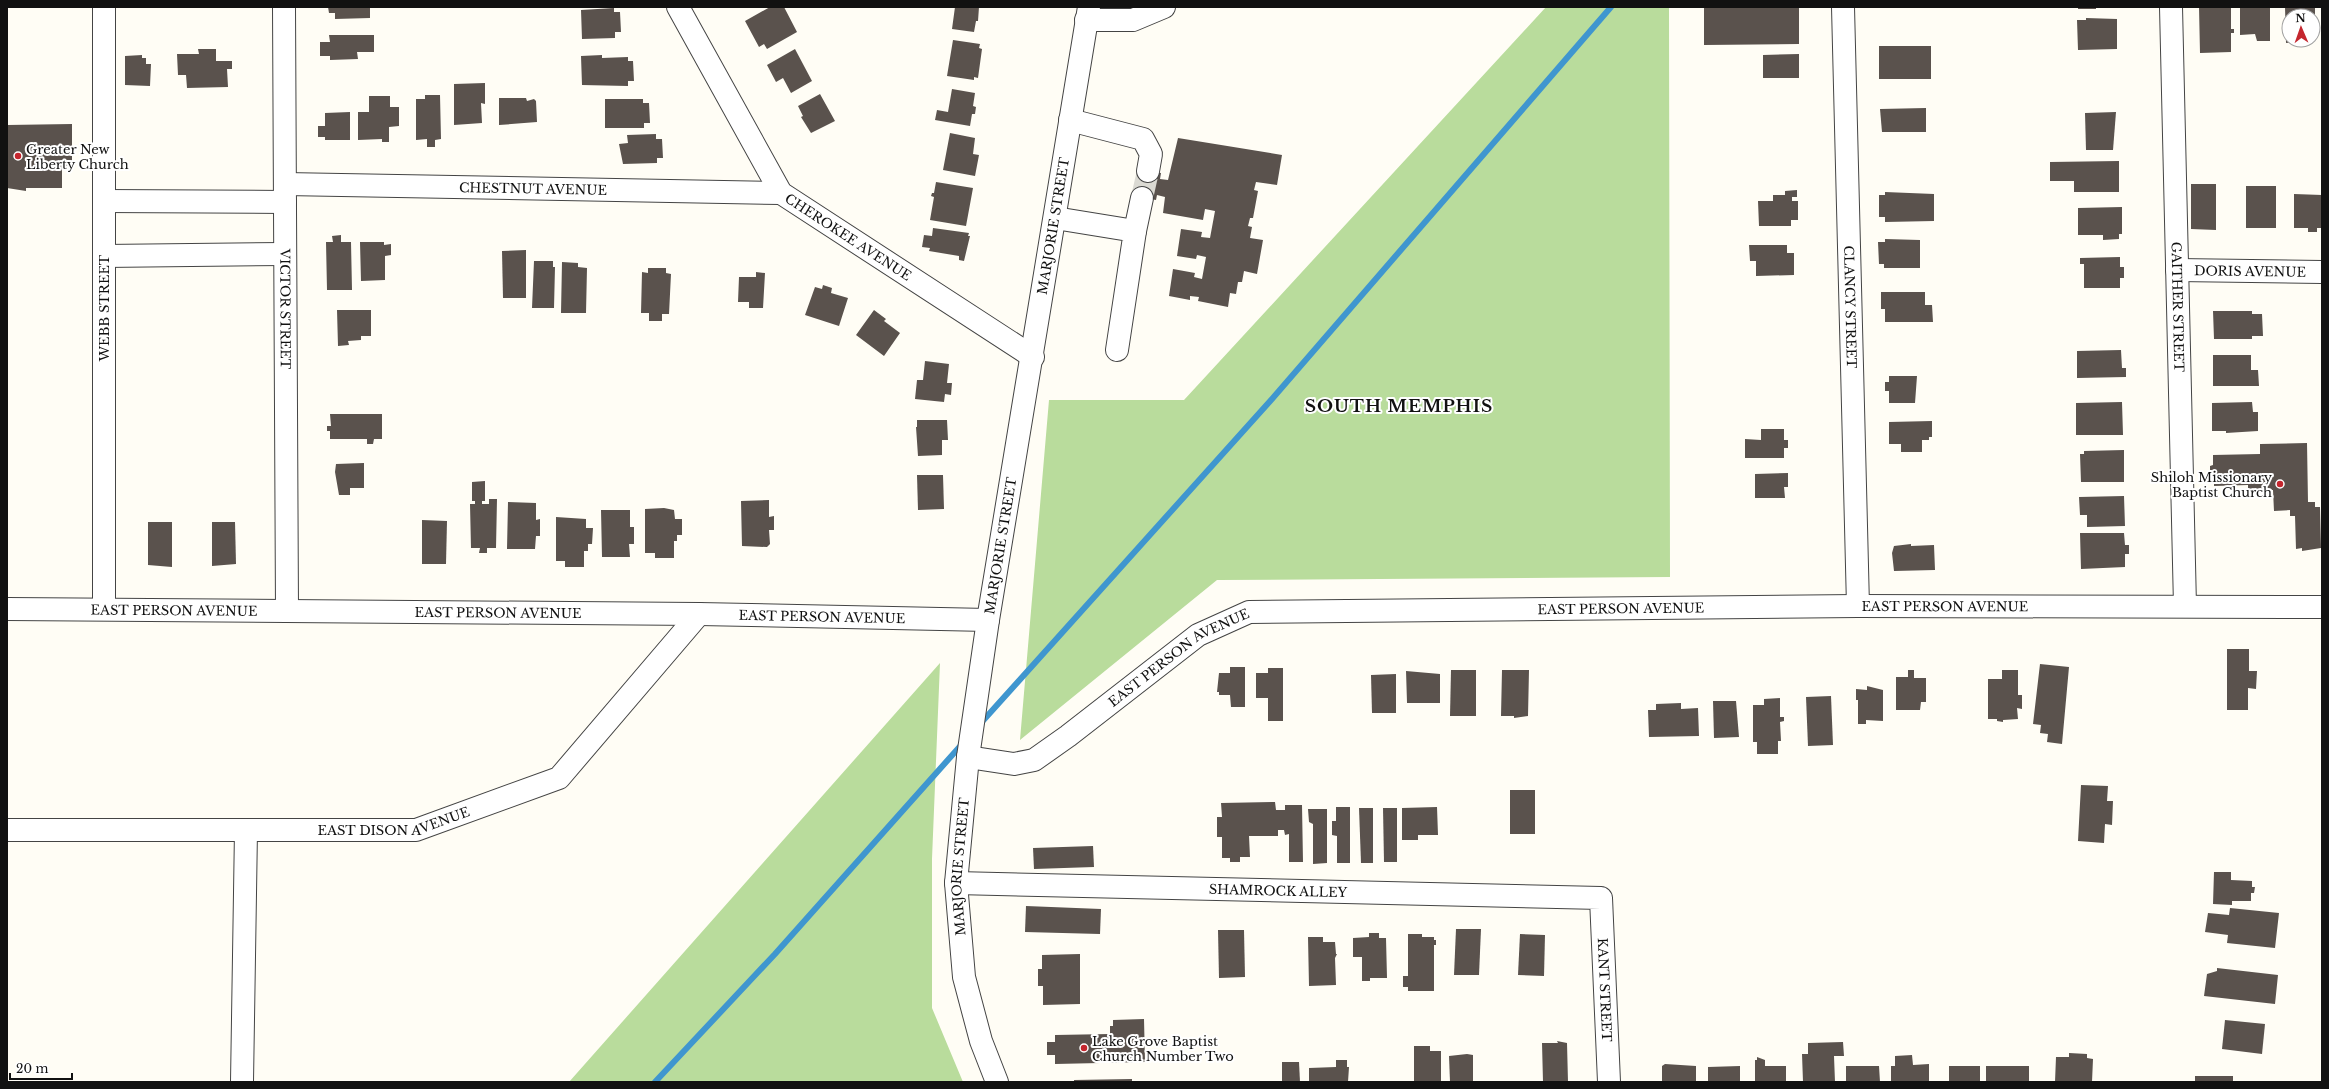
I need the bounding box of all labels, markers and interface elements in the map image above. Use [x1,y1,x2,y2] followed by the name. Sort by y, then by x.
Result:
[2281,8,2321,48] north arrow
[2295,11,2307,25] text: N
[26,141,129,173] place label: Greater New Liberty Church
[13,151,23,161] marker: Greater New Liberty Church
[1034,156,1073,296] street label: MARJORIE STREET
[459,179,607,199] street label: CHESTNUT AVENUE
[782,190,915,285] street label: CHEROKEE AVENUE
[2167,242,2188,373] street label: GAITHER STREET
[1840,245,1860,369] street label: CLANCY STREET
[276,248,294,370] street label: VICTOR STREET
[96,254,113,362] street label: WEBB STREET
[2194,262,2306,281] street label: DORIS AVENUE
[1305,396,1493,417] district label: SOUTH MEMPHIS
[2151,469,2273,501] place label: Shiloh Missionary Baptist Church
[981,475,1021,616] street label: MARJORIE STREET
[2275,479,2285,489] marker: Shiloh Missionary Baptist Church
[1861,598,2028,615] street label: EAST PERSON AVENUE
[1537,600,1704,618] street label: EAST PERSON AVENUE
[91,602,257,620] street label: EAST PERSON AVENUE
[415,604,581,622] street label: EAST PERSON AVENUE
[1105,605,1252,711] street label: EAST PERSON AVENUE
[738,607,906,627] street label: EAST PERSON AVENUE
[948,796,973,936] street label: MARJORIE STREET
[318,803,472,839] street label: EAST DISON AVENUE
[1209,881,1348,901] street label: SHAMROCK ALLEY
[1594,937,1615,1043] street label: KANT STREET
[1092,1033,1234,1065] place label: Lake Grove Baptist Church Number Two
[1079,1043,1089,1053] marker: Lake Grove Baptist Church Number Two
[10,1055,72,1081] scale bar
[16,1061,48,1076] text: 20 m

